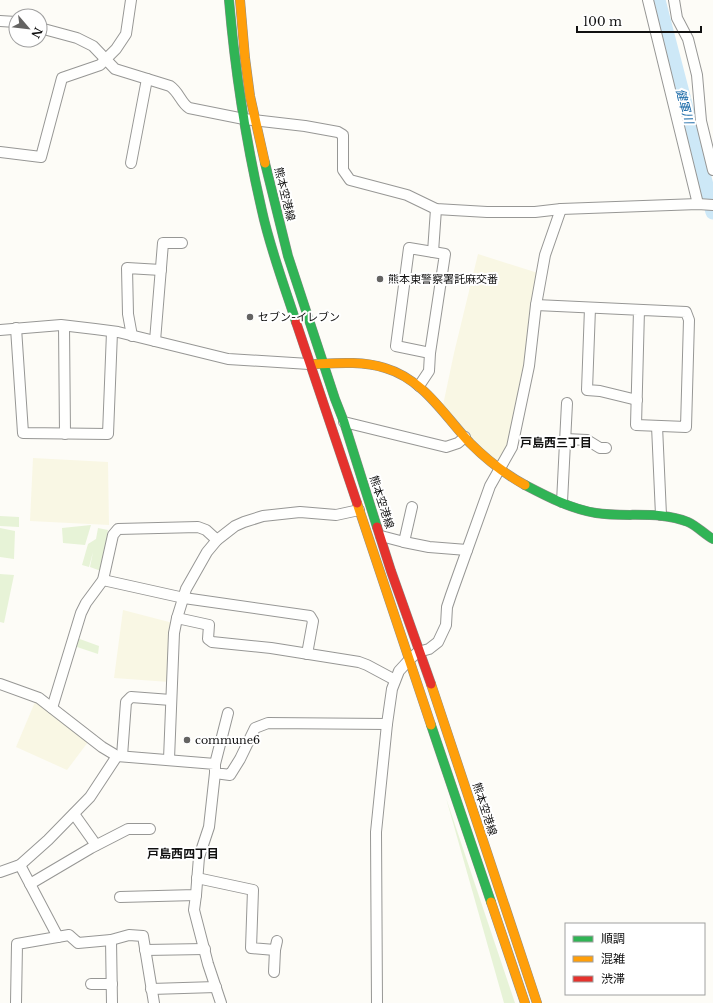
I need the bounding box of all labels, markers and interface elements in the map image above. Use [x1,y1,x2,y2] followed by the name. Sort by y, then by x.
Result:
[8,8,48,48] north arrow
[577,8,701,34] scale bar
[583,14,622,29] text: 100 m
[28,25,45,41] text: N
[673,87,697,127] water label: 健軍川
[272,166,298,222] street label: 熊本空港線
[388,272,498,286] place label: 熊本東警察署託麻交番
[375,274,385,284] marker: 熊本東警察署託麻交番
[258,310,340,324] place label: セブン-イレブン
[245,312,255,322] marker: セブン-イレブン
[520,435,592,450] district label: 戸島西三丁目
[367,474,397,530] street label: 熊本空港線
[195,733,260,747] place label: commune6
[182,735,192,745] marker: commune6
[470,781,500,837] street label: 熊本空港線
[147,846,219,861] district label: 戸島西四丁目
[565,923,705,995] legend
[601,931,625,946] text: 順調
[601,951,625,966] text: 混雑
[601,971,625,986] text: 渋滞

